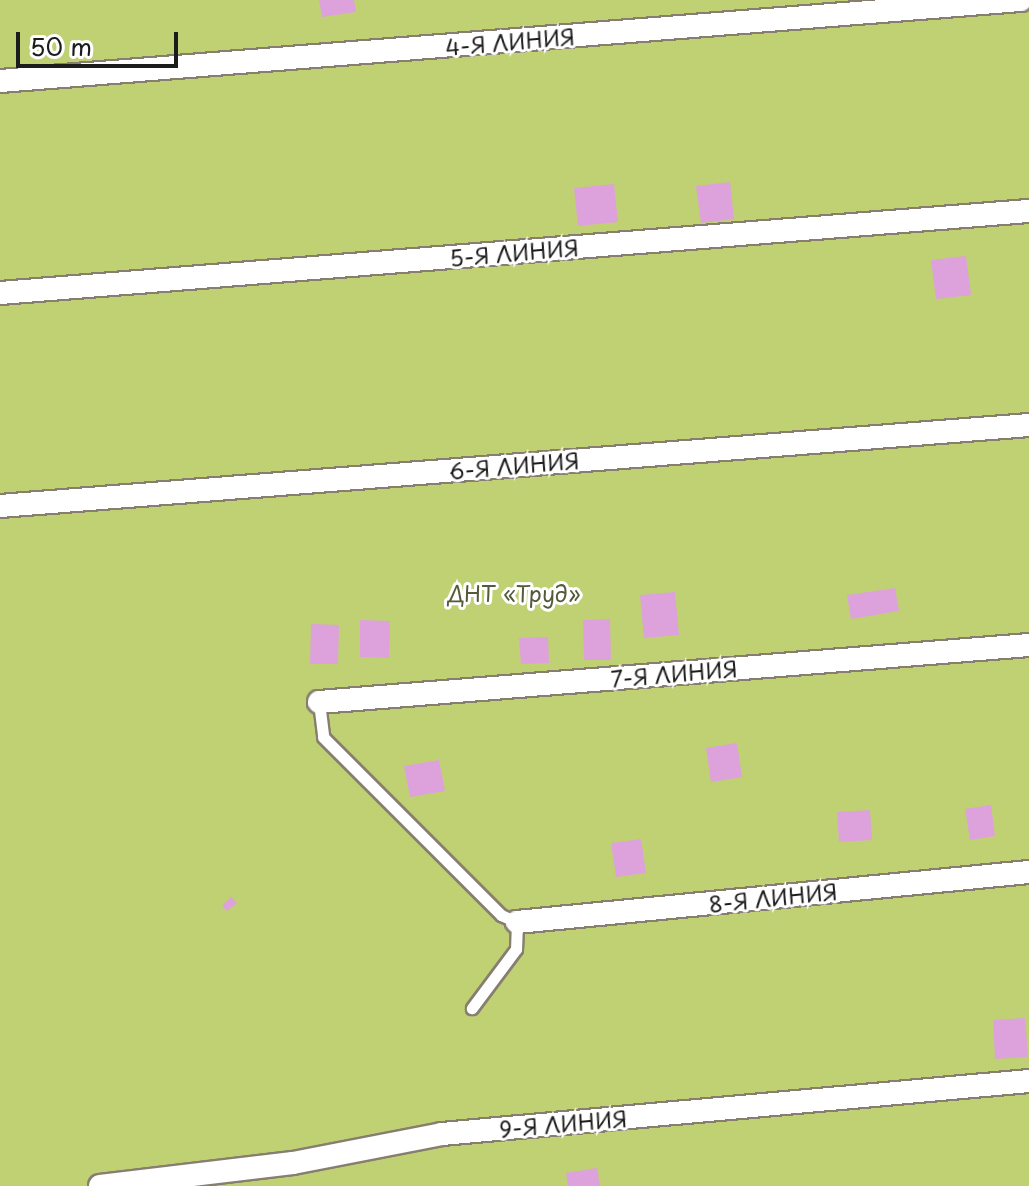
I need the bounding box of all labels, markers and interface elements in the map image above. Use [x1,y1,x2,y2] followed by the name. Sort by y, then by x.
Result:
[20,16,182,66] scale bar
[444,22,576,60] street label: 4-Я ЛИНИЯ
[30,28,92,64] text: 50 m
[448,233,580,271] street label: 5-Я ЛИНИЯ
[448,446,580,484] street label: 6-Я ЛИНИЯ
[447,580,581,606] park label: ДНТ «Труд»
[609,654,739,692] street label: 7-Я ЛИНИЯ
[707,877,839,917] street label: 8-Я ЛИНИЯ
[498,1104,628,1142] street label: 9-Я ЛИНИЯ

